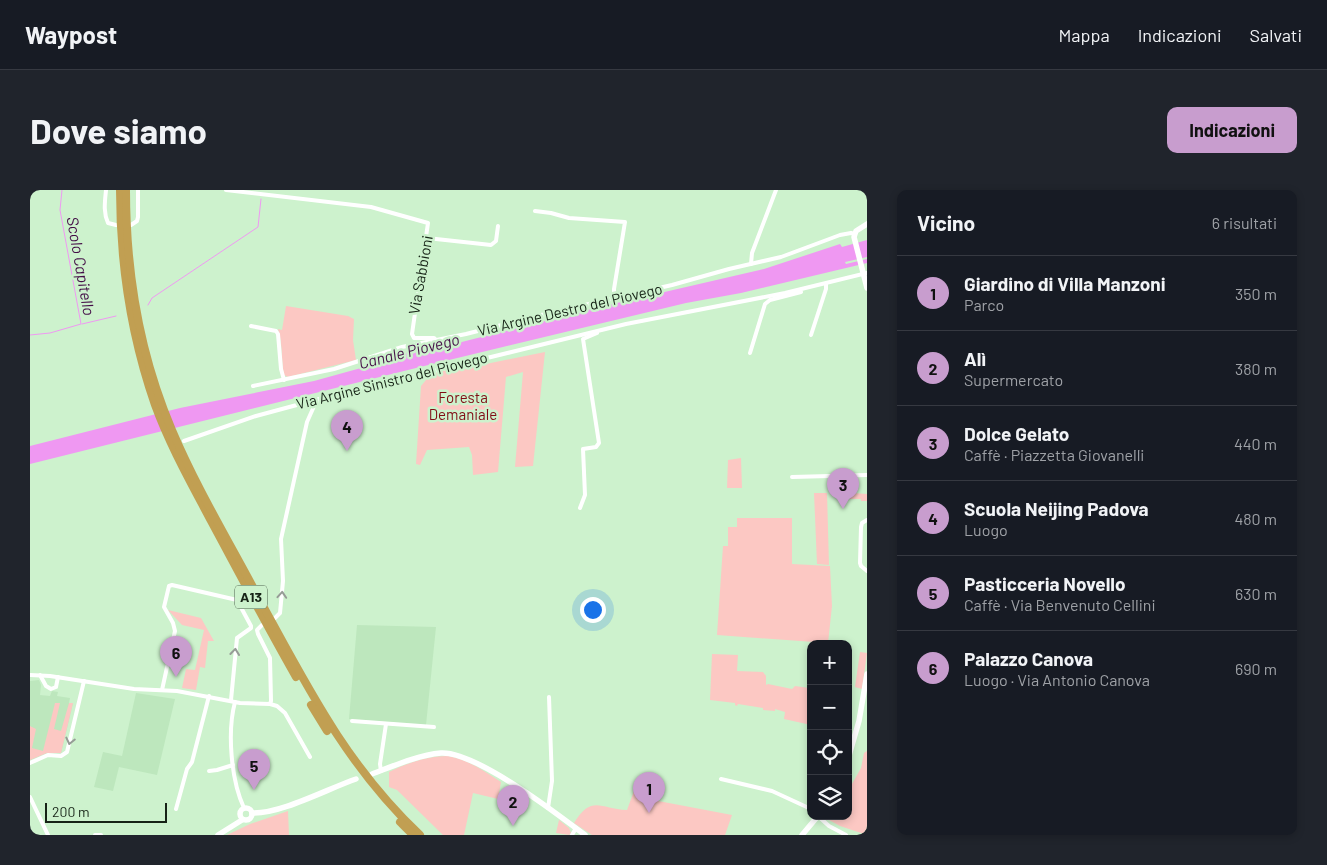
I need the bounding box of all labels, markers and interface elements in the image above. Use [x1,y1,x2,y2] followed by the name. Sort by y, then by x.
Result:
[25,20,117,49] text: Waypost
[1059,24,1110,46] text: Mappa
[1138,24,1222,46] text: Indicazioni
[1250,24,1302,46] text: Salvati
[1167,107,1297,153] button: Indicazioni
[30,109,207,151] text: Dove siamo
[917,210,975,235] text: Vicino
[1212,213,1277,232] text: 6 risultati
[63,215,100,317] water label: Scolo Capitello
[404,234,436,316] street label: Via Sabbioni
[964,272,1166,295] text: Giardino di Villa Manzoni
[476,279,664,339] street label: Via Argine Destro del Piovego
[930,284,936,303] text: 1
[1235,284,1277,303] text: 350 m
[964,295,1004,314] text: Parco
[357,329,461,372] water label: Canale Piovego
[964,347,986,370] text: Alì
[294,348,489,413] street label: Via Argine Sinistro del Piovego
[929,359,937,378] text: 2
[1235,359,1277,378] text: 380 m
[964,370,1063,389] text: Supermercato
[429,388,497,423] park label: Foresta Demaniale
[331,410,363,451] pin: 4
[964,422,1069,445] text: Dolce Gelato
[929,434,937,453] text: 3
[1234,434,1277,453] text: 440 m
[964,445,1144,464] text: Caffè · Piazzetta Giovanelli
[827,468,859,509] pin: 3
[964,497,1149,520] text: Scuola Neijing Padova
[928,509,938,528] text: 4
[1234,509,1277,528] text: 480 m
[964,520,1008,539] text: Luogo
[964,572,1126,595] text: Pasticceria Novello
[929,584,937,603] text: 5
[1235,584,1277,603] text: 630 m
[235,586,267,608] road number: A13
[276,591,287,599] one-way arrow
[964,595,1156,614] text: Caffè · Via Benvenuto Cellini
[580,597,606,623] your location
[160,636,192,677] pin: 6
[807,640,852,820] map controls
[807,640,852,685] button: +
[964,647,1093,670] text: Palazzo Canova
[229,648,240,656] one-way arrow
[929,659,937,678] text: 6
[1235,659,1277,678] text: 690 m
[964,670,1150,689] text: Luogo · Via Antonio Canova
[807,685,852,730] button: −
[807,730,852,775] button: locate
[65,736,76,745] one-way arrow
[238,749,270,790] pin: 5
[633,772,665,813] pin: 1
[807,775,852,820] button: layers
[497,785,529,826] pin: 2
[45,800,168,823] scale bar
[52,803,90,820] text: 200 m

